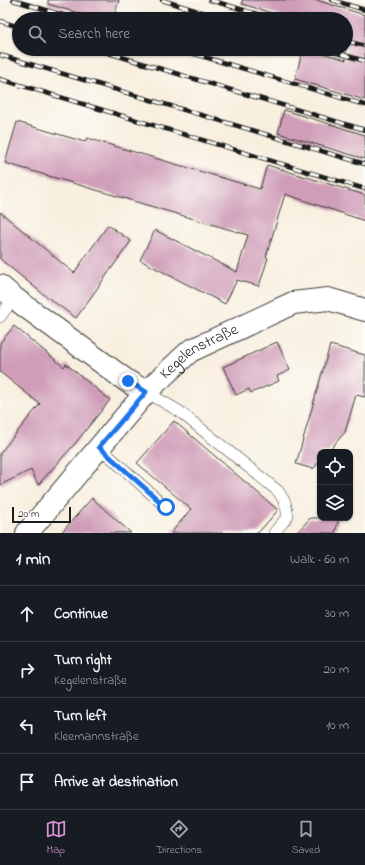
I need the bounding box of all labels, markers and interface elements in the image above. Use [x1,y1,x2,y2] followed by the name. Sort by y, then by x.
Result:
[12,12,353,56] search box
[26,23,48,45] icon: search
[58,23,130,45] text: Search here
[154,318,243,385] street label: Kegelenstraße
[119,372,137,390] route end
[317,449,353,521] map controls
[317,449,353,485] button: locate
[317,485,353,521] button: layers
[157,498,175,516] route start
[12,505,71,524] scale bar
[18,506,40,522] text: 20 m
[16,547,50,572] text: 1 min
[290,550,349,569] text: Walk · 60 m
[16,603,38,625] icon: ahead
[54,603,108,625] text: Continue
[325,604,349,623] text: 30 m
[54,649,112,671] text: Turn right
[16,659,38,681] icon: right
[324,660,349,679] text: 20 m
[54,671,127,690] text: Kegelenstraße
[54,705,107,727] text: Turn left
[16,715,38,737] icon: left
[326,716,349,735] text: 10 m
[54,727,139,746] text: Kleemannstraße
[16,771,38,793] icon: arrive
[54,771,178,793] text: Arrive at destination
[45,818,67,858] tab: Map
[156,818,202,858] tab: Directions
[292,818,320,858] tab: Saved

